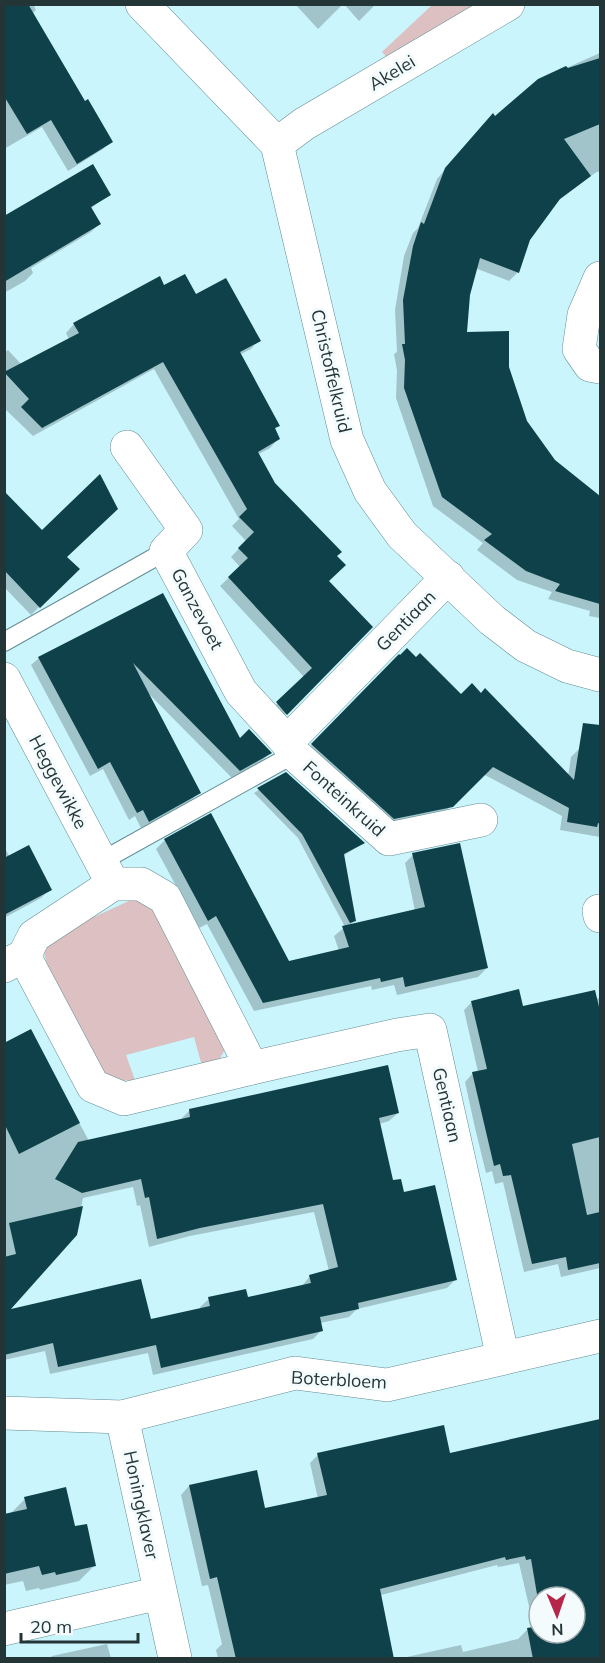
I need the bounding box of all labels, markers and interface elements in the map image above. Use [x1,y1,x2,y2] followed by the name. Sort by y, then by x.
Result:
[364,50,419,95] street label: Akelei
[306,307,357,435] street label: Christoffelkruid
[166,564,229,654] street label: Ganzevoet
[371,585,440,656] street label: Gentiaan
[24,731,93,833] street label: Heggewikke
[298,756,390,842] street label: Fonteinkruid
[428,1065,467,1145] street label: Gentiaan
[291,1366,388,1393] street label: Boterbloem
[119,1449,164,1562] street label: Honingklaver
[527,1585,587,1645] north arrow
[21,1606,138,1644] scale bar
[30,1615,72,1638] text: 20 m
[551,1620,564,1640] text: N

